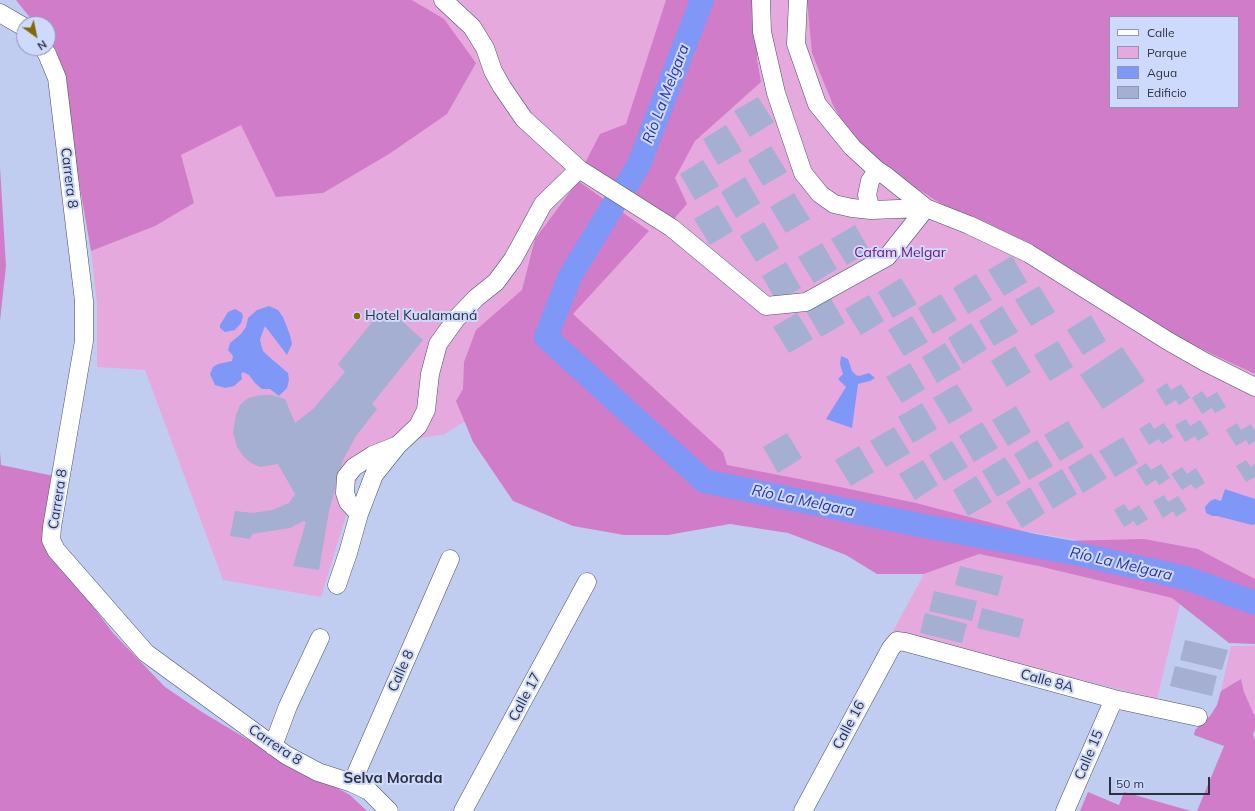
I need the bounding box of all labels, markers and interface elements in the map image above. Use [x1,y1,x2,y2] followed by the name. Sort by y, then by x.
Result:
[16,16,56,56] north arrow
[1109,16,1239,108] legend
[1147,25,1174,40] text: Calle
[35,37,49,53] text: N
[639,42,693,146] water label: Río La Melgara
[1147,45,1187,60] text: Parque
[1147,65,1177,80] text: Agua
[1147,85,1187,100] text: Edificio
[57,147,81,209] street label: Carrera 8
[854,245,946,261] park label: Cafam Melgar
[365,308,477,324] place label: Hotel Kualamaná
[352,311,362,321] marker: Hotel Kualamaná
[45,468,71,530] street label: Carrera 8
[750,481,856,521] water label: Río La Melgara
[1068,543,1174,585] water label: Río La Melgara
[384,647,418,695] street label: Calle 8
[1019,666,1075,696] street label: Calle 8A
[505,670,545,724] street label: Calle 17
[829,698,869,752] street label: Calle 16
[245,721,305,769] street label: Carrera 8
[1071,728,1107,782] street label: Calle 15
[344,769,442,787] district label: Selva Morada
[1111,769,1212,795] scale bar
[1116,776,1144,791] text: 50 m

